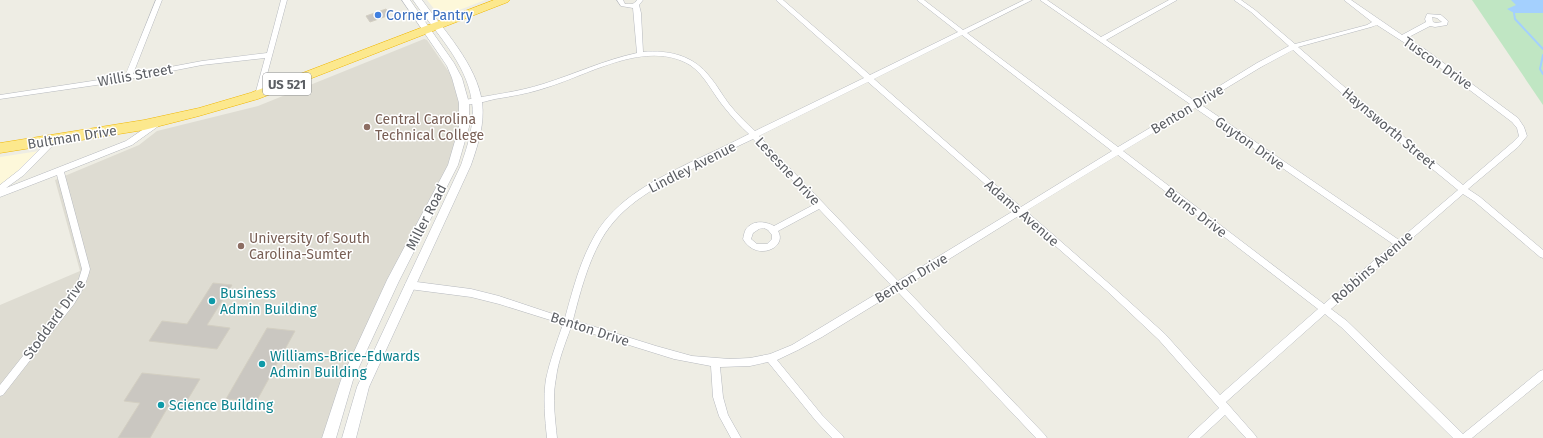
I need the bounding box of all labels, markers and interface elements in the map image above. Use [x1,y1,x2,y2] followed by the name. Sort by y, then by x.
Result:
[386,7,473,24] place label: Corner Pantry
[373,10,383,20] marker: Corner Pantry
[1400,33,1476,94] street label: Tuscon Drive
[96,60,175,90] street label: Willis Street
[263,73,311,95] road number: US 521
[1148,81,1227,138] street label: Benton Drive
[1338,84,1440,173] street label: Haynsworth Street
[375,111,484,144] place label: Central Carolina Technical College
[1211,113,1288,174] street label: Guyton Drive
[26,122,118,153] street label: Bultman Drive
[362,122,372,132] marker: Central Carolina Technical College
[752,134,824,209] street label: Lesesne Drive
[646,138,739,197] street label: Lindley Avenue
[981,177,1062,250] street label: Adams Avenue
[403,181,450,253] street label: Miller Road
[1161,184,1230,241] street label: Burns Drive
[1328,228,1416,307] street label: Robbins Avenue
[249,230,370,263] place label: University of South Carolina-Sumter
[236,241,246,251] marker: University of South Carolina-Sumter
[872,250,951,307] street label: Benton Drive
[20,276,89,363] street label: Stoddard Drive
[220,285,317,318] place label: Business Admin Building
[207,296,217,306] marker: Business Admin Building
[548,309,632,350] street label: Benton Drive
[270,348,420,381] place label: Williams-Brice-Edwards Admin Building
[257,359,267,369] marker: Williams-Brice-Edwards Admin Building
[169,397,274,414] place label: Science Building
[156,400,166,410] marker: Science Building

